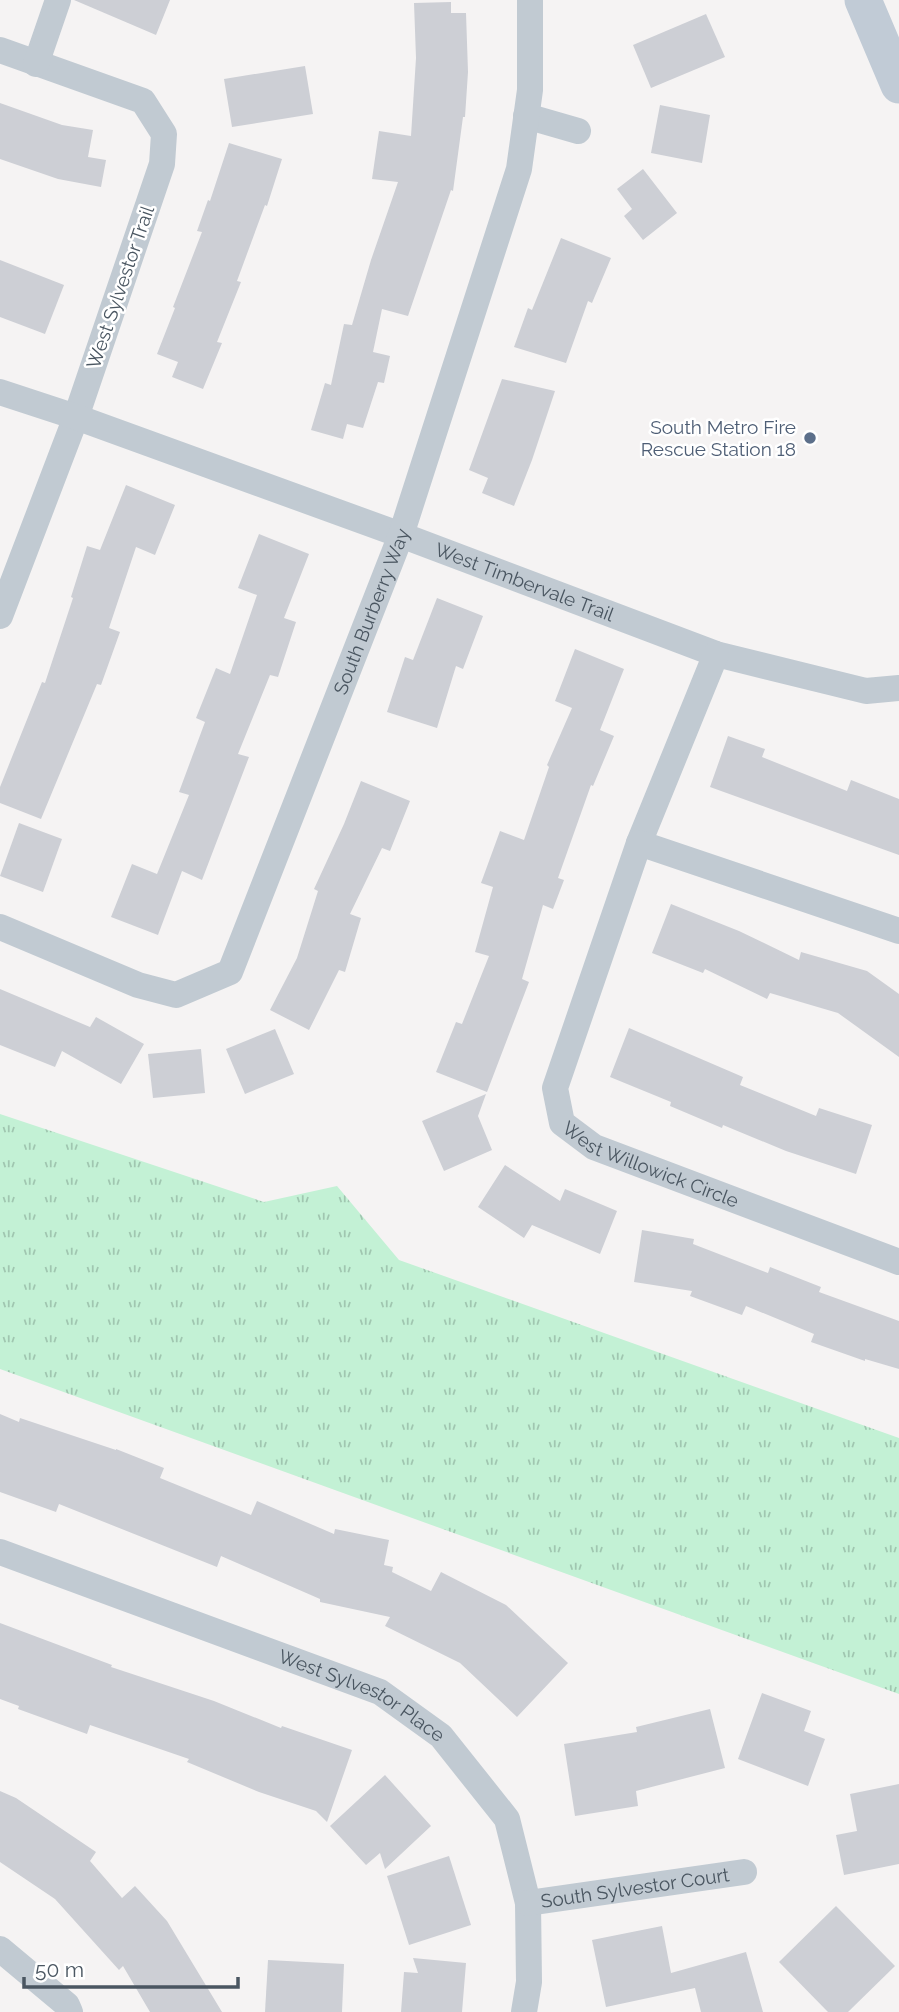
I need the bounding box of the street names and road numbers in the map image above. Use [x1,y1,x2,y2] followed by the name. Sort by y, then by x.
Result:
[82,202,158,371] street label: West Sylvestor Trail
[329,526,413,698] street label: South Burberry Way
[432,538,618,626] street label: West Timbervale Trail
[558,1116,742,1212] street label: West Willowick Circle
[276,1645,449,1746] street label: West Sylvestor Place
[539,1863,731,1912] street label: South Sylvestor Court

